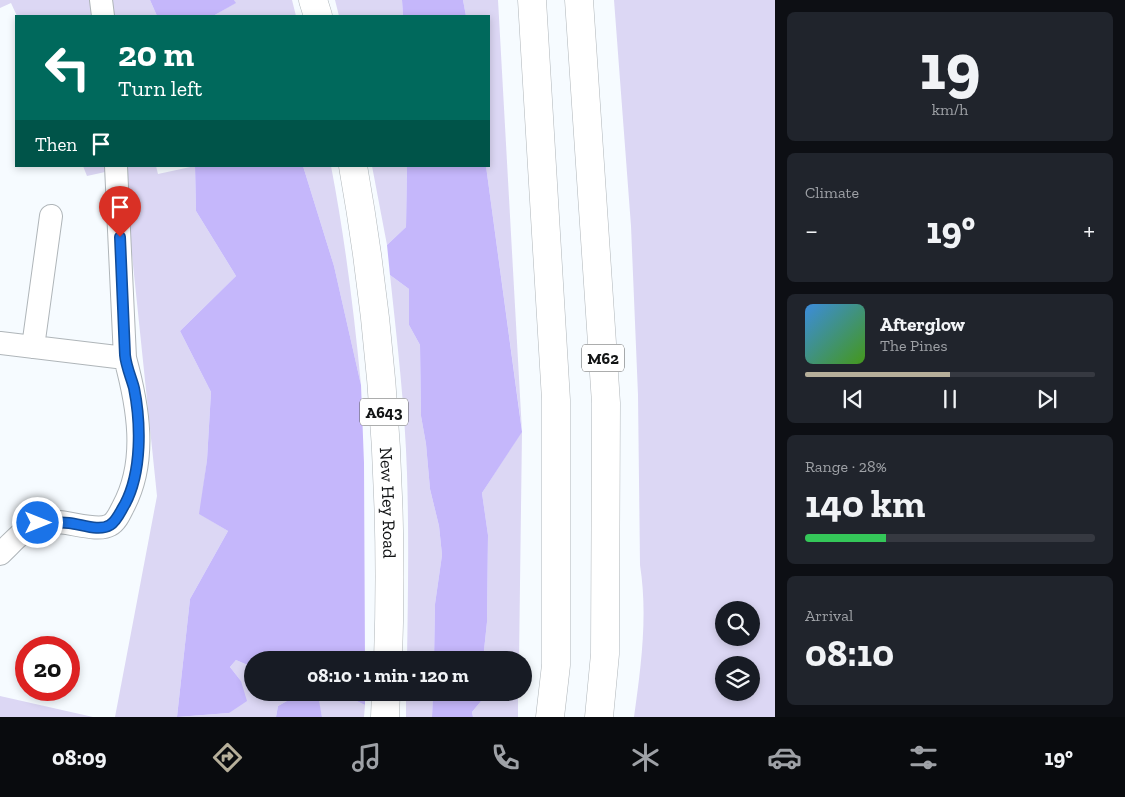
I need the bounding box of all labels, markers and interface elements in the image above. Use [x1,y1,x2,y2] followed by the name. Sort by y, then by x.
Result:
[919,28,981,106] text: 19
[118,33,194,75] text: 20 m
[35,35,100,100] icon: left
[118,75,202,102] text: Turn left
[932,100,968,119] text: km/h
[87,130,115,158] icon: arrive
[35,133,77,156] text: Then
[805,183,859,202] text: Climate
[99,186,141,237] pin
[106,193,134,221] icon: arrive
[926,207,975,253] text: 19°
[805,214,818,247] text: −
[1083,214,1095,247] text: +
[880,313,965,336] text: Afterglow
[880,336,947,355] text: The Pines
[582,344,624,372] road number: M62
[839,385,867,413] icon: previous
[936,385,964,413] icon: pause
[1033,385,1061,413] icon: next
[360,398,408,426] road number: A643
[375,447,400,559] street label: New Hey Road
[805,457,887,476] text: Range · 28%
[805,481,925,527] text: 140 km
[11,496,63,548] position arrow
[715,601,760,701] map controls
[715,601,760,646] button: search
[805,606,853,625] text: Arrival
[805,630,894,676] text: 08:10
[15,636,80,701] speed limit sign: 20
[715,656,760,701] button: layers
[307,664,469,687] text: 08:10 · 1 min · 120 m
[210,740,245,775] icon: directions
[349,740,384,775] icon: music
[488,740,523,775] icon: phone
[628,740,663,775] icon: climate
[767,740,802,775] icon: car
[906,740,941,775] icon: filters
[52,744,106,771] text: 08:09
[1045,744,1073,771] text: 19°

